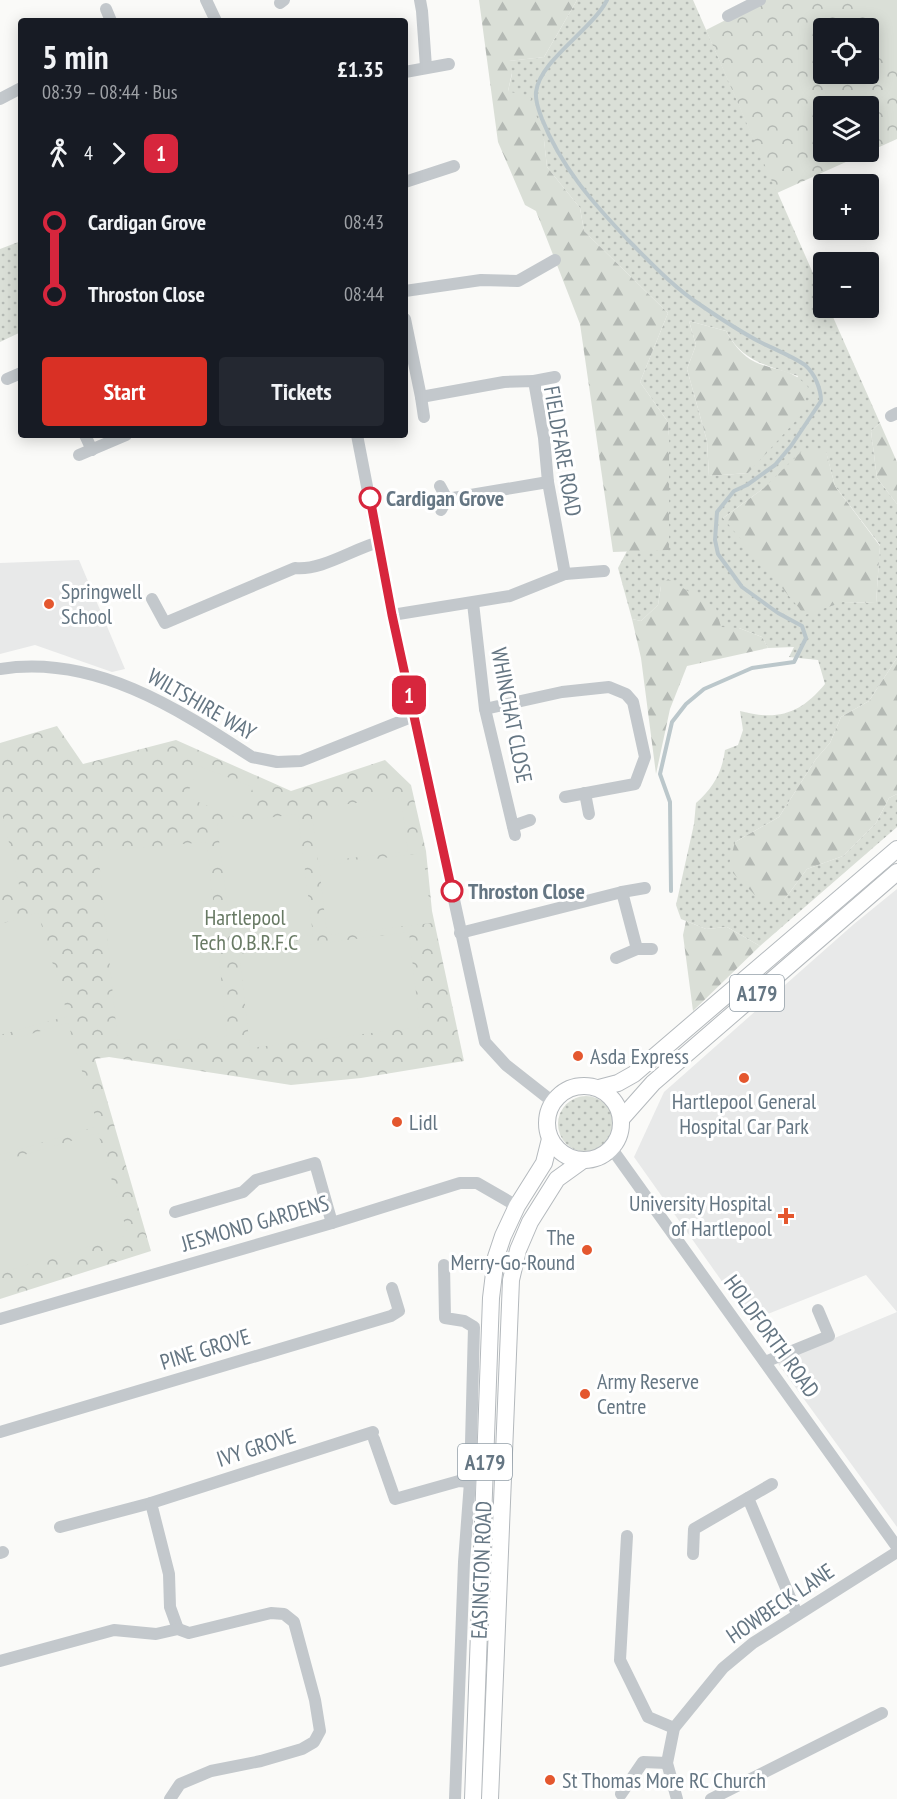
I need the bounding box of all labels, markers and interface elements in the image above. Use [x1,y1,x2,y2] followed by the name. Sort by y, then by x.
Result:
[813,18,879,318] map controls
[813,18,879,84] button: locate
[42,35,109,78] text: 5 min
[337,55,384,83] text: £1.35
[42,79,177,105] text: 08:39 – 08:44 · Bus
[813,96,879,162] button: layers
[42,137,75,170] icon: walk
[102,137,135,170] icon: forward
[84,140,93,166] text: 4
[156,140,166,167] text: 1
[813,174,879,240] button: +
[88,208,206,236] text: Cardigan Grove
[344,209,384,235] text: 08:43
[813,252,879,318] button: −
[88,280,205,308] text: Throston Close
[344,281,384,307] text: 08:44
[42,357,207,426] button: Start
[219,357,384,426] button: Tickets
[538,384,588,518] street label: FIELDFARE ROAD
[386,484,504,512] place label: Cardigan Grove
[359,487,381,509] marker: Cardigan Grove
[61,577,143,630] place label: Springwell School
[42,597,56,611] marker: Springwell School
[485,645,539,785] street label: WHINCHAT CLOSE
[143,662,261,746] street label: WILTSHIRE WAY
[390,676,428,714] line badge: 1
[404,682,414,709] text: 1
[468,877,585,905] place label: Throston Close
[441,880,463,902] marker: Throston Close
[192,903,298,956] park label: Hartlepool Tech O.B.R.F.C
[730,975,784,1011] road number: A179
[590,1042,689,1070] place label: Asda Express
[571,1049,585,1063] marker: Asda Express
[737,1071,751,1085] marker: Hartlepool General Hospital Car Park
[672,1087,817,1140] place label: Hartlepool General Hospital Car Park
[409,1108,438,1136] place label: Lidl
[390,1115,404,1129] marker: Lidl
[177,1189,332,1258] street label: JESMOND GARDENS
[629,1189,773,1242] place label: University Hospital of Hartlepool
[777,1207,795,1225] marker: University Hospital of Hartlepool
[451,1223,575,1276] place label: The Merry-Go-Round
[580,1243,594,1257] marker: The Merry-Go-Round
[718,1269,826,1403] street label: HOLDFORTH ROAD
[156,1322,254,1376] street label: PINE GROVE
[597,1367,699,1420] place label: Army Reserve Centre
[578,1387,592,1401] marker: Army Reserve Centre
[213,1421,299,1473] street label: IVY GROVE
[458,1444,512,1480] road number: A179
[465,1500,497,1640] street label: EASINGTON ROAD
[721,1557,839,1649] street label: HOWBECK LANE
[562,1766,766,1794] place label: St Thomas More RC Church
[543,1773,557,1787] marker: St Thomas More RC Church

